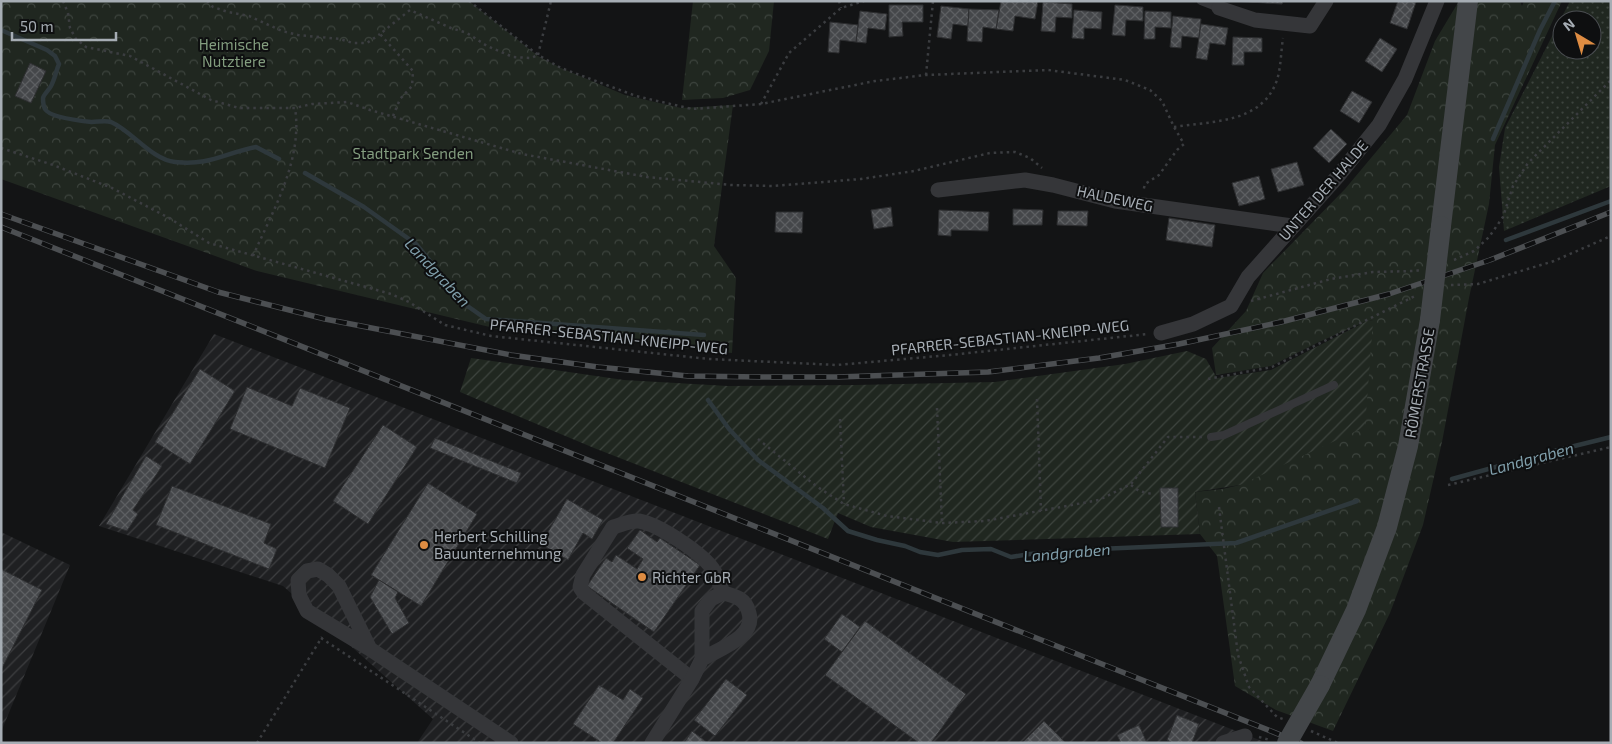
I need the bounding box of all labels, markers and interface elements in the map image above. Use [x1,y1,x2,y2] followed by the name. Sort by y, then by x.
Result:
[12,10,116,42] scale bar
[1552,10,1602,60] north arrow
[1559,15,1578,34] text: N
[20,17,54,35] text: 50 m
[199,35,269,70] park label: Heimische Nutztiere
[1275,136,1371,244] street label: UNTER DER HALDE
[353,144,473,162] park label: Stadtpark Senden
[1075,181,1155,215] street label: HALDEWEG
[401,234,475,310] water label: Landgraben
[489,315,729,357] street label: PFARRER-SEBASTIAN-KNEIPP-WEG
[890,316,1130,358] street label: PFARRER-SEBASTIAN-KNEIPP-WEG
[1400,327,1438,439] street label: RÖMERSTRASSE
[1486,438,1576,478] water label: Landgraben
[434,527,562,562] place label: Herbert Schilling Bauunternehmung
[418,539,430,551] marker: Herbert Schilling Bauunternehmung
[1023,539,1111,565] water label: Landgraben
[652,568,731,586] place label: Richter GbR
[636,571,648,583] marker: Richter GbR

